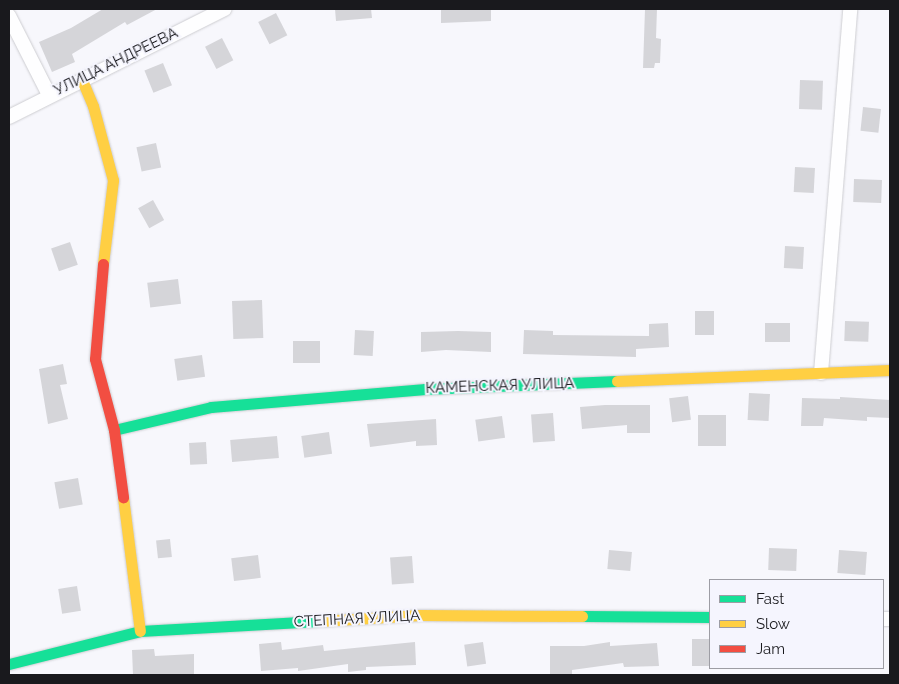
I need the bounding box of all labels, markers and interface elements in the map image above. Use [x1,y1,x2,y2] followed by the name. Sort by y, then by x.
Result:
[51,24,181,100] street label: УЛИЦА АНДРЕЕВА
[425,374,575,398] street label: КАМЕНСКАЯ УЛИЦА
[709,579,884,669] legend
[756,590,784,608] text: Fast
[293,607,421,631] street label: СТЕПНАЯ УЛИЦА
[756,615,790,633] text: Slow
[756,640,785,658] text: Jam

